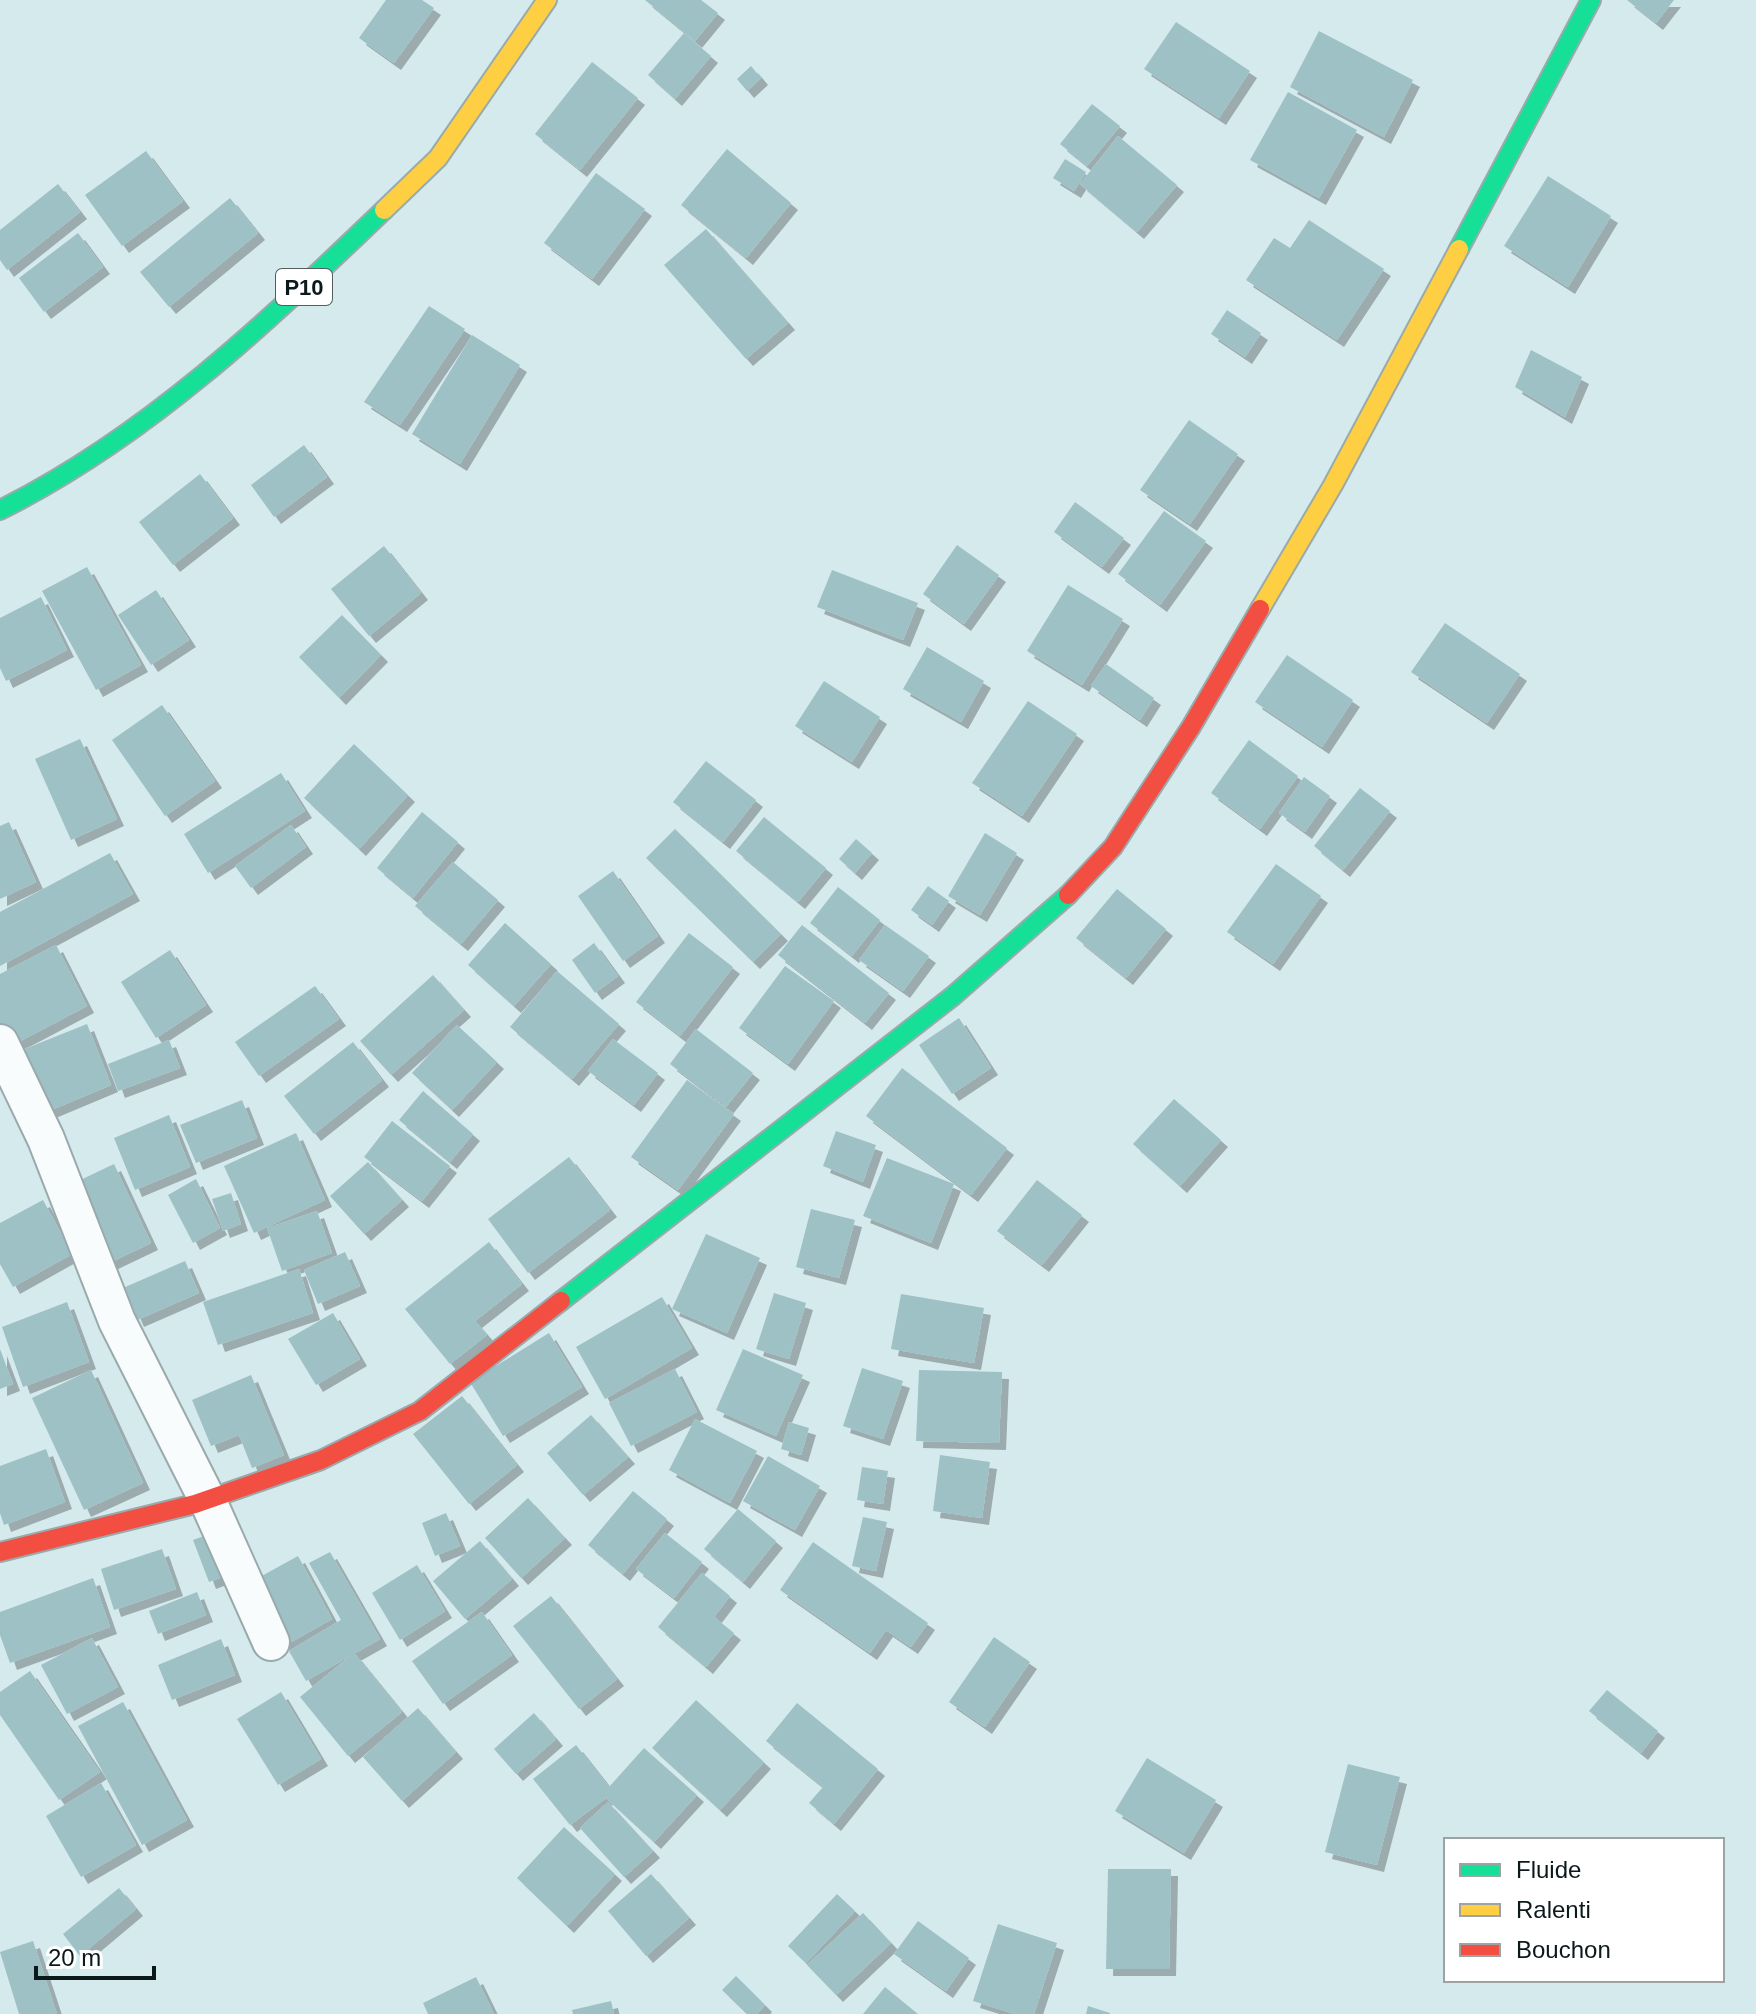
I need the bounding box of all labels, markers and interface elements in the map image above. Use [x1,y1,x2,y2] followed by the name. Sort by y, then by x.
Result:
[276,269,332,305] road number: P10
[1444,1838,1724,1982] legend
[1516,1856,1581,1883] text: Fluide
[1516,1896,1591,1923] text: Ralenti
[36,1930,154,1980] scale bar
[1516,1936,1611,1963] text: Bouchon
[48,1944,101,1971] text: 20 m

